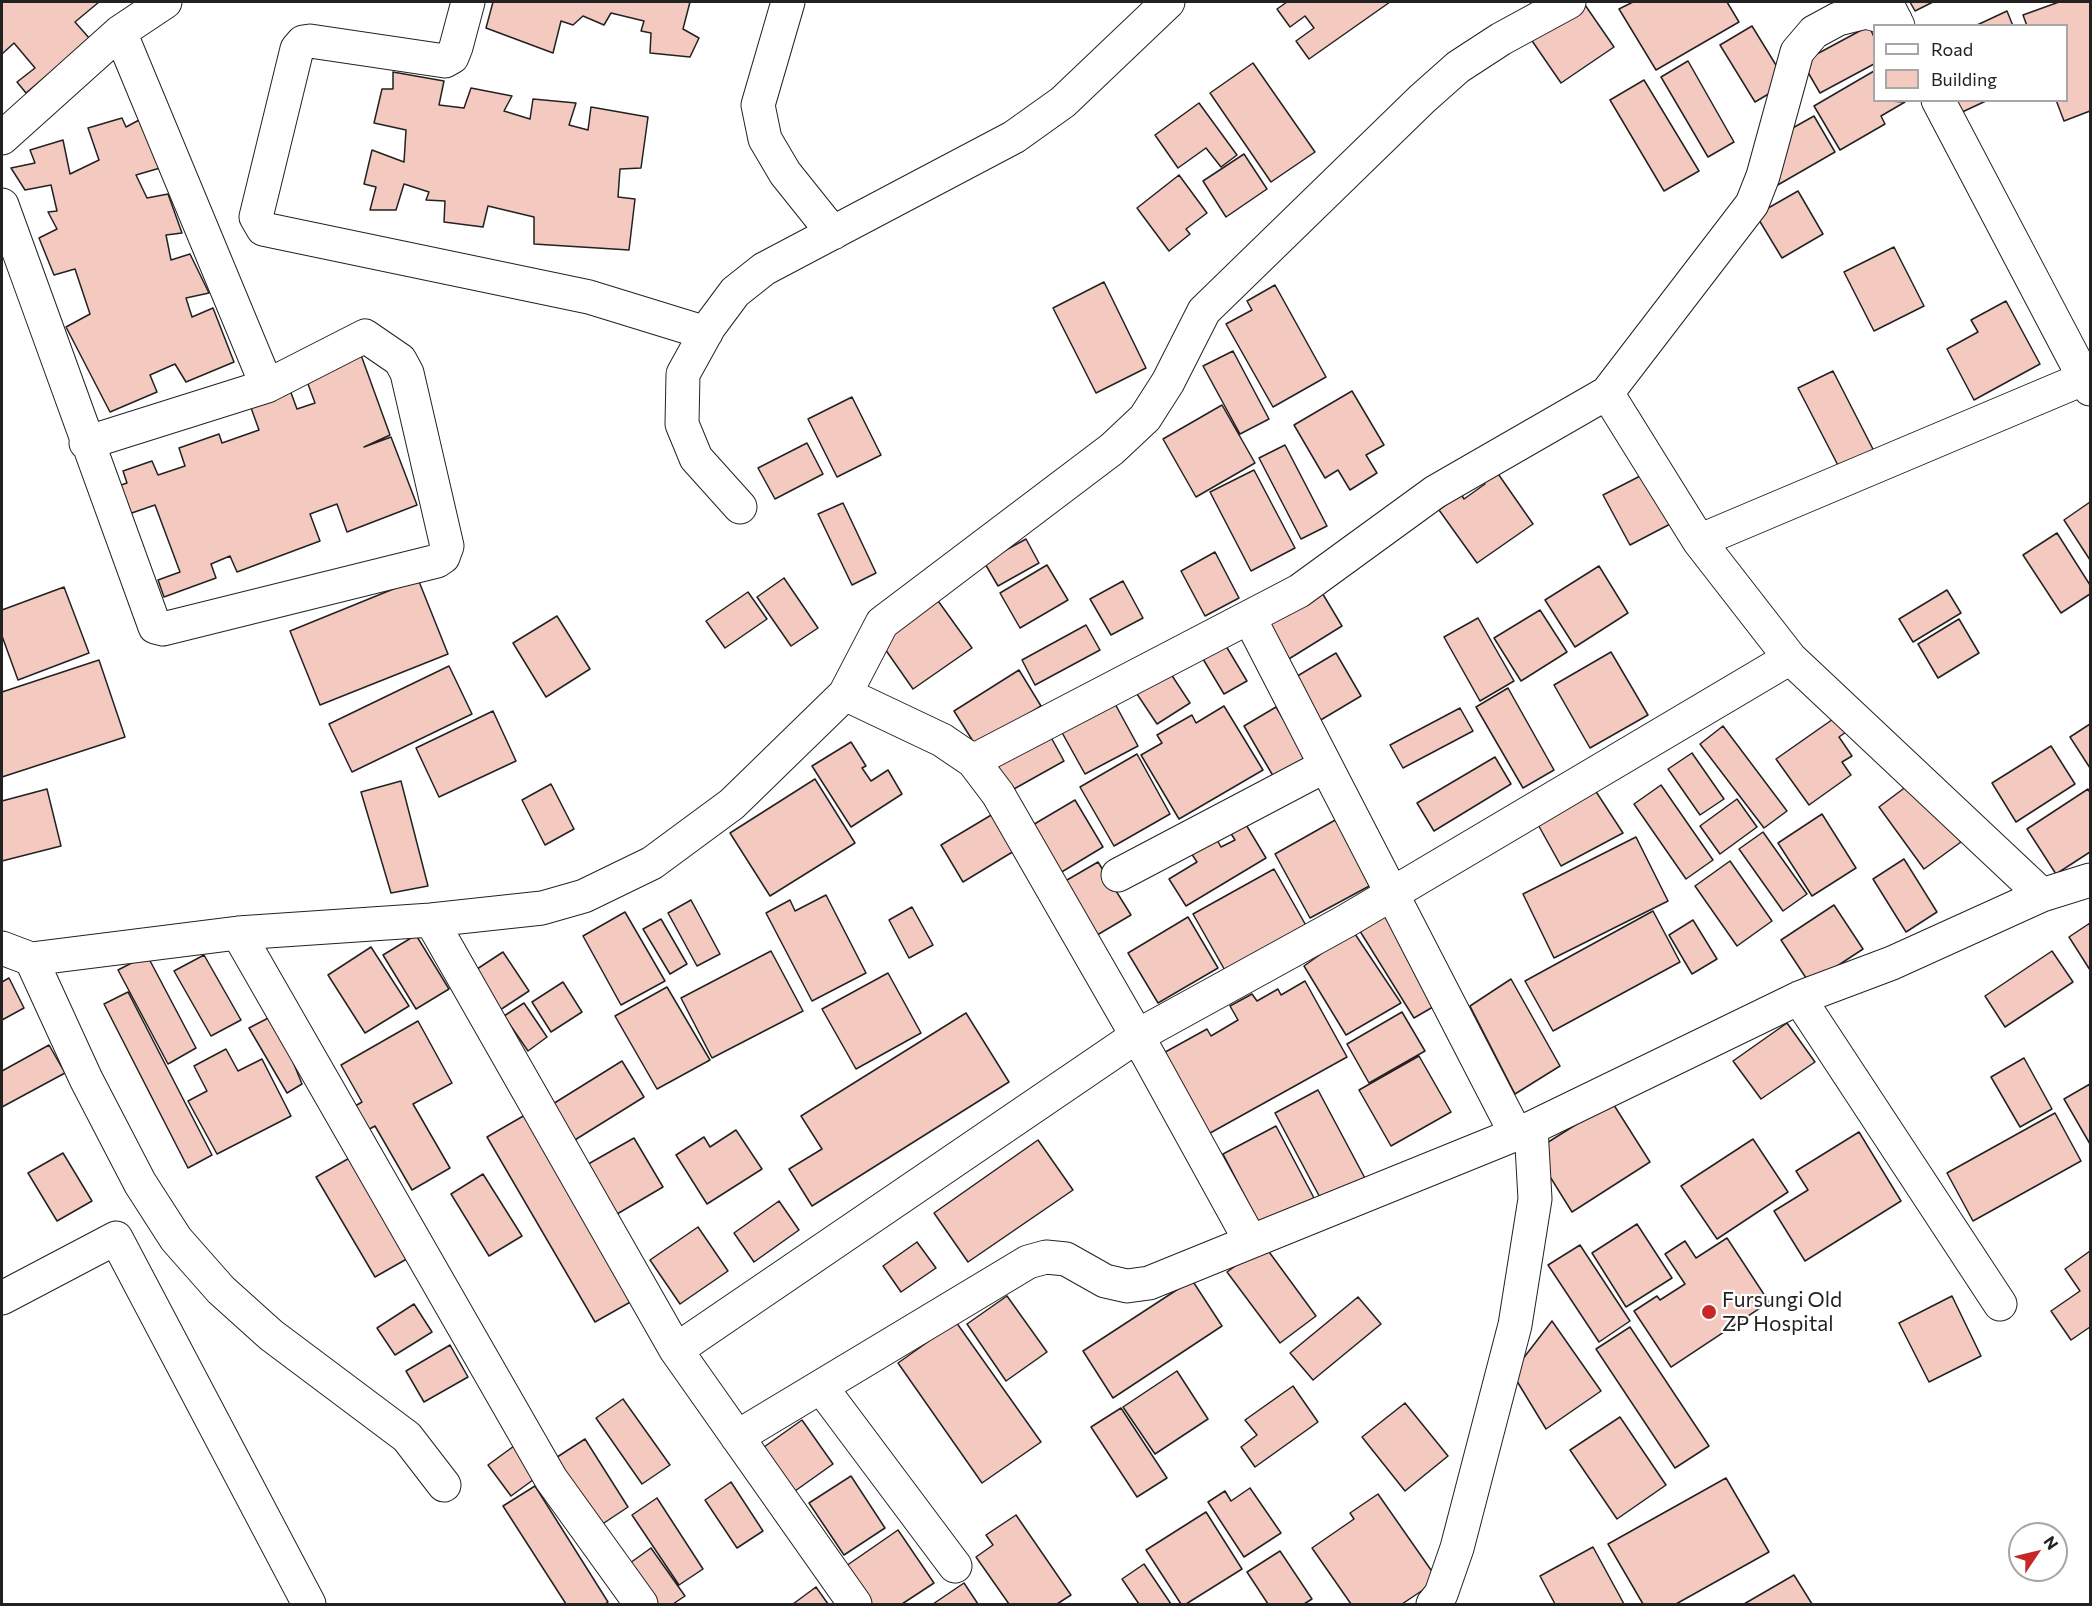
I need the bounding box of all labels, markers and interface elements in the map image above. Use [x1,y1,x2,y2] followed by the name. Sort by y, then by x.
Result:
[1873,24,2068,102] legend
[1931,38,1973,60] text: Road
[1931,68,1997,90] text: Building
[1722,1287,1842,1337] place label: Fursungi Old ZP Hospital
[1700,1303,1718,1321] marker: Fursungi Old ZP Hospital
[2008,1522,2068,1582] north arrow
[2040,1532,2063,1553] text: N

